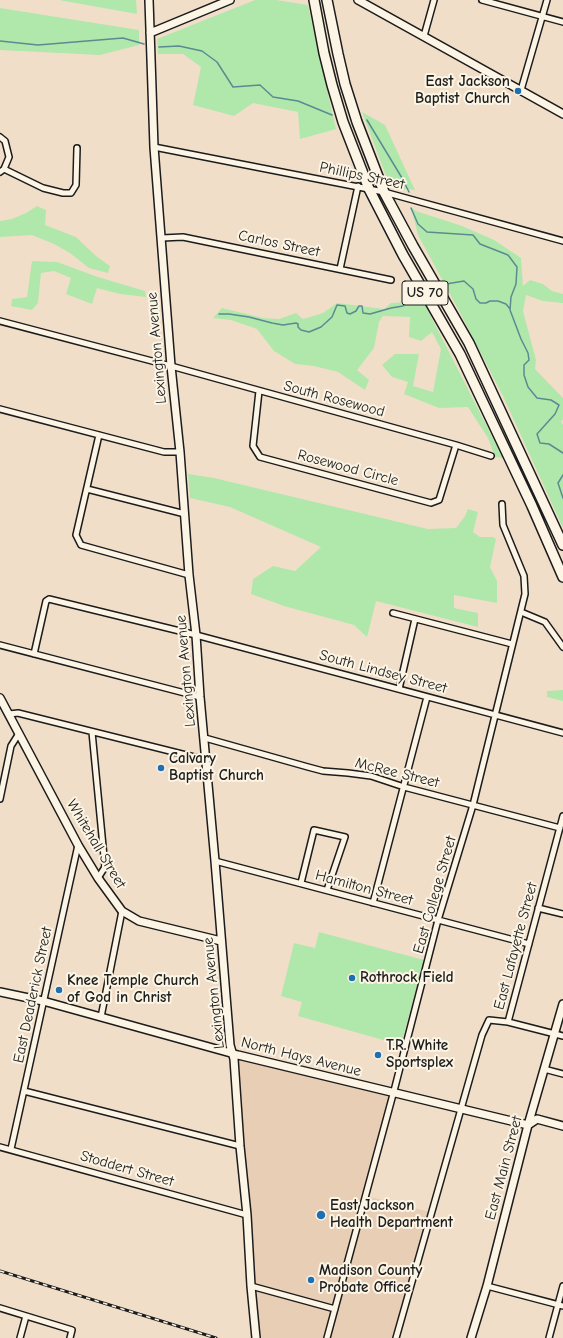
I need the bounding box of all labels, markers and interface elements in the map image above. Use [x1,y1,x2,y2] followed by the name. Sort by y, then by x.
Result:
[415,73,510,108] place label: East Jackson Baptist Church
[513,86,523,96] marker: East Jackson Baptist Church
[318,158,406,194] street label: Phillips Street
[237,227,321,261] street label: Carlos Street
[402,281,448,305] road number: US 70
[143,291,171,405] street label: Lexington Avenue
[281,377,387,421] street label: South Rosewood
[295,446,401,490] street label: Rosewood Circle
[172,614,200,728] street label: Lexington Avenue
[317,646,449,698] street label: South Lindsey Street
[169,750,264,785] place label: Calvary Baptist Church
[353,754,441,792] street label: McRee Street
[156,763,166,773] marker: Calvary Baptist Church
[62,796,130,892] street label: Whitehall Street
[410,834,460,956] street label: East College Street
[313,866,415,910] street label: Hamilton Street
[490,880,542,1012] street label: East Lafayette Street
[10,925,56,1065] street label: East Deaderick Street
[199,936,229,1050] street label: Lexington Avenue
[360,969,454,987] place label: Rothrock Field
[67,972,199,1007] place label: Knee Temple Church of God in Christ
[347,973,357,983] marker: Rothrock Field
[54,985,64,995] marker: Knee Temple Church of God in Christ
[239,1033,363,1081] street label: North Hays Avenue
[386,1037,453,1072] place label: T.R. White Sportsplex
[373,1050,383,1060] marker: T.R. White Sportsplex
[481,1114,527,1222] street label: East Main Street
[78,1147,176,1191] street label: Stoddert Street
[330,1197,453,1232] place label: East Jackson Health Department
[315,1209,327,1221] marker: East Jackson Health Department
[319,1262,422,1297] place label: Madison County Probate Office
[306,1275,316,1285] marker: Madison County Probate Office

